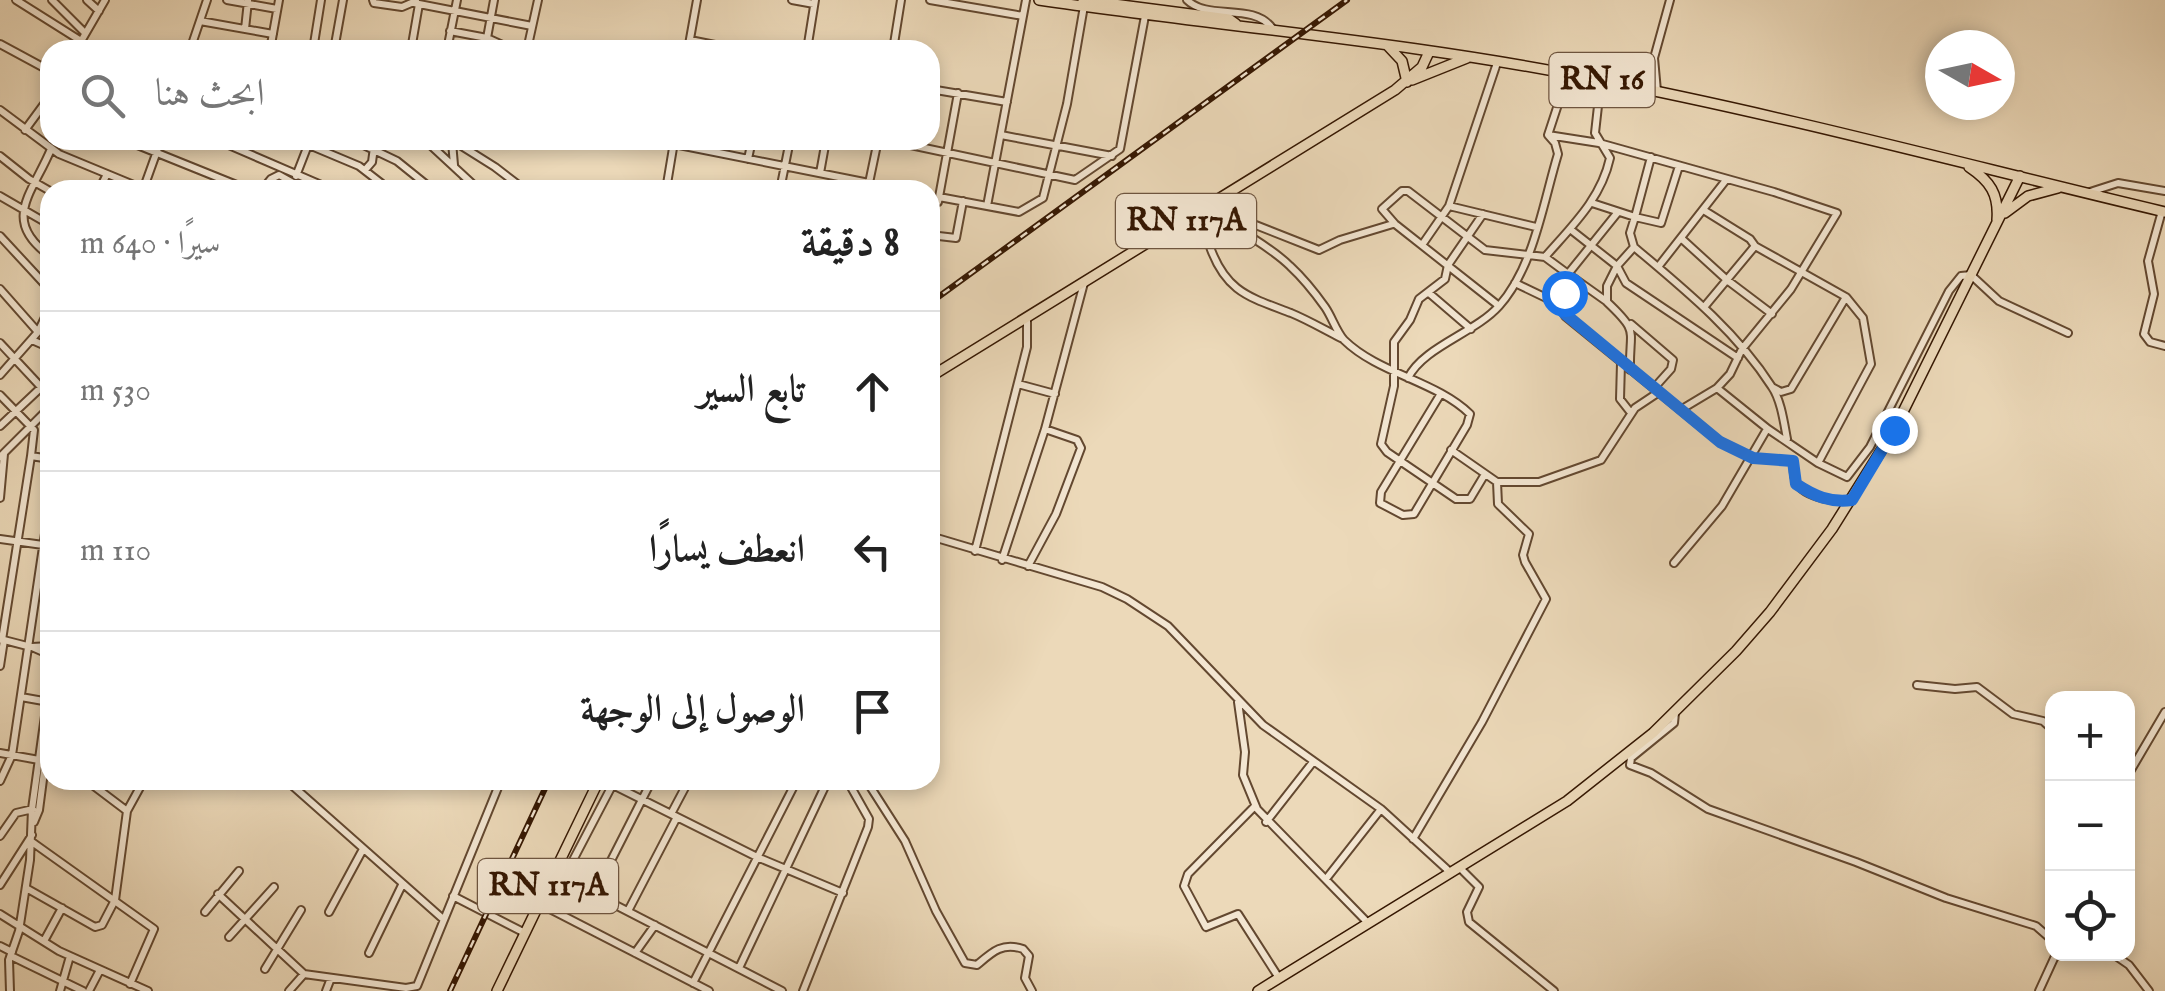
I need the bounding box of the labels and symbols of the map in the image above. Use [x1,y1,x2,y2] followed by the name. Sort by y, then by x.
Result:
[1925,30,2015,120] north arrow
[1550,53,1654,107] road number: RN 16
[1116,194,1256,248] road number: RN 117A
[1542,271,1588,317] route start
[1872,408,1918,454] route end
[478,859,618,913] road number: RN 117A

